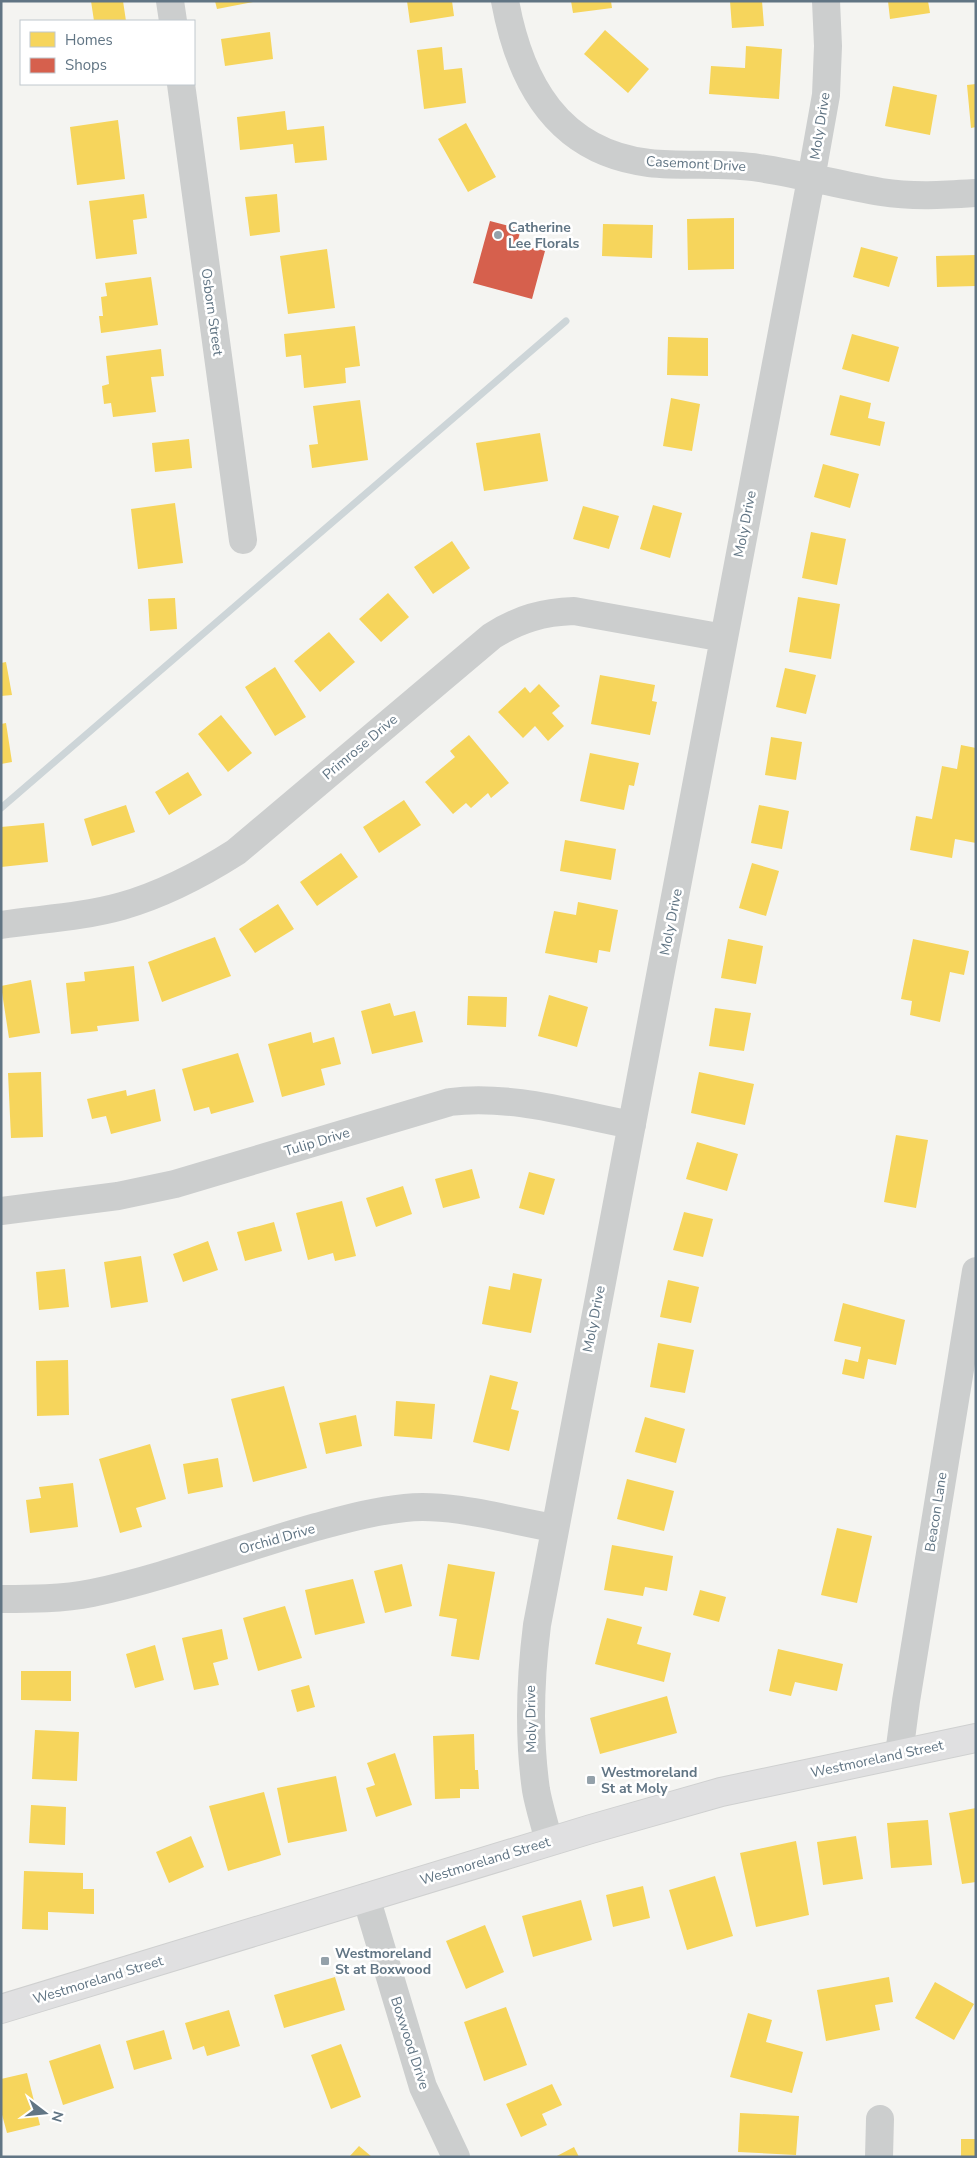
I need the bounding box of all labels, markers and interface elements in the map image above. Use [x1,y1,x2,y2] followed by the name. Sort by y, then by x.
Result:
[20,20,195,85] legend
[65,30,113,50] text: Homes
[65,55,107,75] text: Shops
[805,91,835,161] street label: Moly Drive
[645,152,747,176] street label: Casemont Drive
[508,218,580,253] place label: Catherine Lee Florals
[492,229,504,241] marker: Catherine Lee Florals
[196,267,228,357] street label: Osborn Street
[729,489,761,559] street label: Moly Drive
[318,710,402,784] street label: Primrose Drive
[655,887,687,957] street label: Moly Drive
[282,1123,352,1161] street label: Tulip Drive
[578,1284,610,1354] street label: Moly Drive
[920,1471,952,1553] street label: Beacon Lane
[237,1519,317,1559] street label: Orchid Drive
[521,1685,541,1753] street label: Moly Drive
[809,1736,945,1782] street label: Westmoreland Street
[601,1763,697,1798] place label: Westmoreland St at Moly
[585,1774,597,1786] marker: Westmoreland St at Moly
[418,1832,553,1890] street label: Westmoreland Street
[335,1944,431,1979] place label: Westmoreland St at Boxwood
[31,1951,166,2009] street label: Westmoreland Street
[319,1955,331,1967] marker: Westmoreland St at Boxwood
[386,1994,434,2092] street label: Boxwood Drive
[20,2088,70,2138] north arrow
[46,2109,68,2124] text: N

